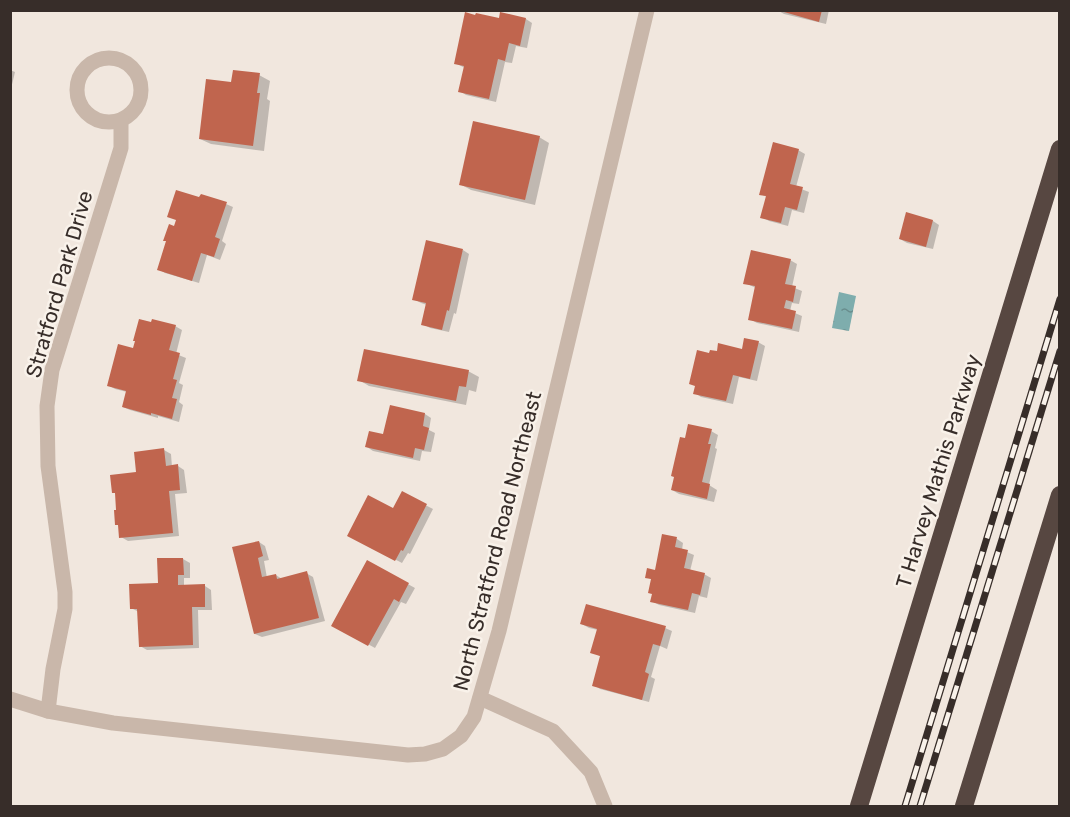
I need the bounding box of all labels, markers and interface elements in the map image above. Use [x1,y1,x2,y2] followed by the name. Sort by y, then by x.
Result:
[20,188,98,380] street label: Stratford Park Drive
[890,351,986,591] street label: T Harvey Mathis Parkway
[448,389,546,693] street label: North Stratford Road Northeast

